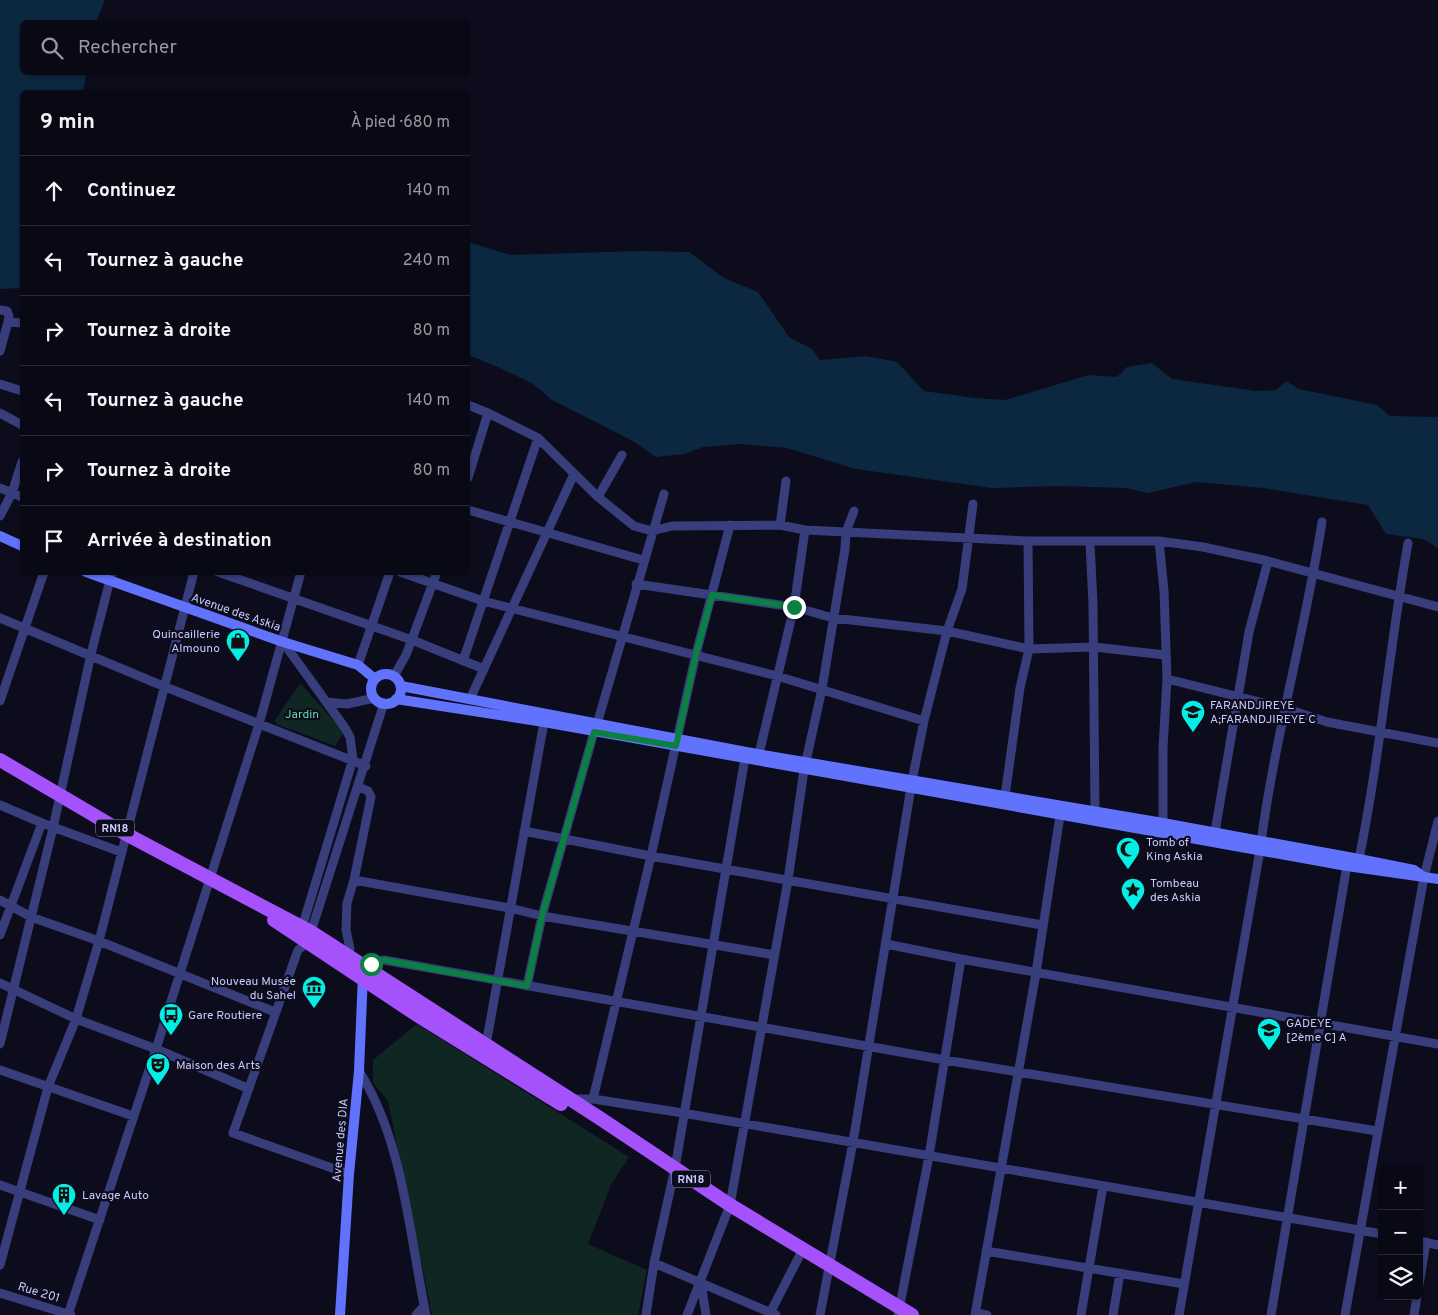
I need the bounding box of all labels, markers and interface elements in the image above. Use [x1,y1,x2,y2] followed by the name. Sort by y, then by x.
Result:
[20,20,470,75] search box
[38,34,66,62] icon: search
[78,36,177,60] text: Rechercher
[40,109,95,136] text: 9 min
[351,113,450,133] text: À pied · 680 m
[40,177,68,205] icon: ahead
[87,179,176,203] text: Continuez
[407,181,450,201] text: 140 m
[40,247,68,275] icon: left
[87,249,244,273] text: Tournez à gauche
[403,251,450,271] text: 240 m
[40,317,68,345] icon: right
[87,319,231,343] text: Tournez à droite
[413,321,450,341] text: 80 m
[40,387,68,415] icon: left
[87,389,244,413] text: Tournez à gauche
[407,391,450,411] text: 140 m
[40,457,68,485] icon: right
[87,459,231,483] text: Tournez à droite
[413,461,450,481] text: 80 m
[40,527,68,555] icon: arrive
[87,529,272,553] text: Arrivée à destination
[189,590,282,636] street label: Avenue des Askia
[783,596,806,619] route end
[152,627,220,657] place label: Quincaillerie Almouno
[225,628,251,662] shop icon: Quincaillerie Almouno
[1210,698,1316,728] place label: FARANDJIREYE A;FARANDJIREYE C
[1180,699,1206,733] school or university icon: FARANDJIREYE A;FARANDJIREYE C
[285,707,319,723] park label: Jardin
[96,820,134,836] road number: RN18
[1146,835,1202,865] place label: Tomb of King Askia
[1115,836,1141,870] mosque icon: Tomb of King Askia
[1150,876,1201,906] place label: Tombeau des Askia
[1120,877,1146,911] place icon: Tombeau des Askia
[360,953,383,976] route start
[211,974,296,1004] place label: Nouveau Musée du Sahel
[301,975,327,1009] museum icon: Nouveau Musée du Sahel
[158,1002,184,1036] bus stop icon: Gare Routiere
[188,1008,262,1024] place label: Gare Routiere
[1286,1016,1347,1046] place label: GADEYE [2ème C] A
[1256,1017,1282,1051] school or university icon: GADEYE [2ème C] A
[145,1052,171,1086] theatre icon: Maison des Arts
[176,1058,260,1074] place label: Maison des Arts
[329,1098,353,1183] street label: Avenue des DIA
[1378,1165,1423,1300] map controls
[1378,1165,1423,1210] button: +
[672,1170,710,1188] road number: RN18
[51,1182,77,1216] building icon: Lavage Auto
[82,1188,149,1204] place label: Lavage Auto
[1378,1210,1423,1255] button: −
[1378,1255,1423,1300] button: layers
[16,1279,62,1307] street label: Rue 201

